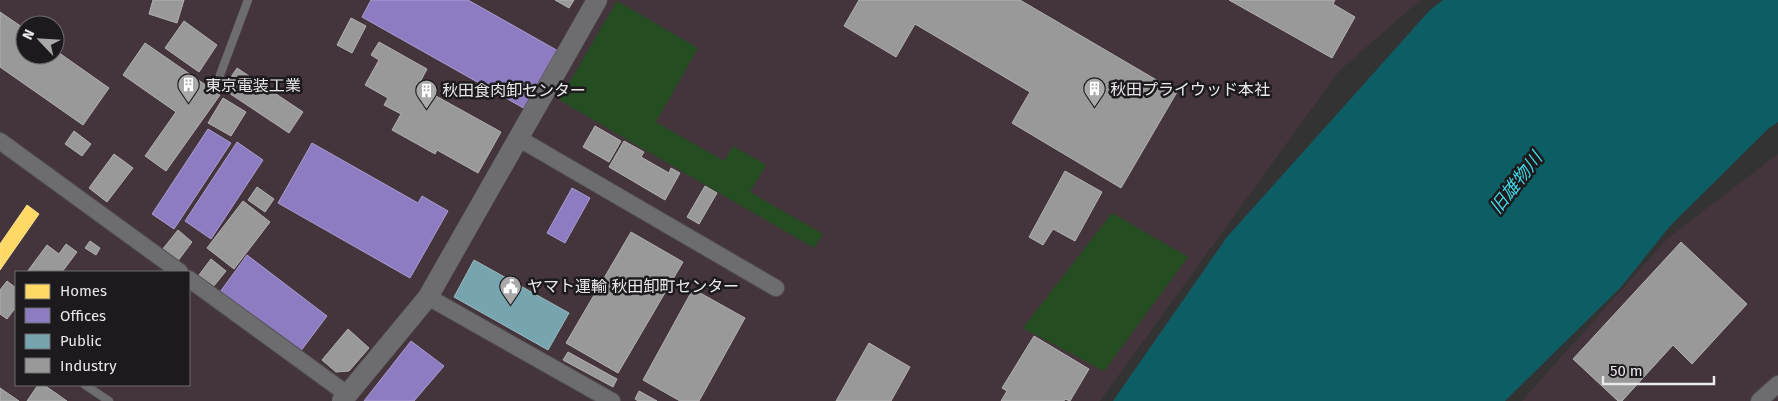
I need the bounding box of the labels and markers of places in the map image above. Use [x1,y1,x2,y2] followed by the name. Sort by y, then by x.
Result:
[177,73,201,104] building icon: 東京電装工業
[205,76,301,95] place label: 東京電装工業
[1082,77,1106,108] building icon: 秋田プライウッド本社
[414,78,438,109] building icon: 秋田食肉卸センター
[1110,80,1270,99] place label: 秋田プライウッド本社
[442,81,586,100] place label: 秋田食肉卸センター
[499,274,523,305] public building icon: ヤマト運輸 秋田卸町センター
[527,277,739,296] place label: ヤマト運輸 秋田卸町センター

